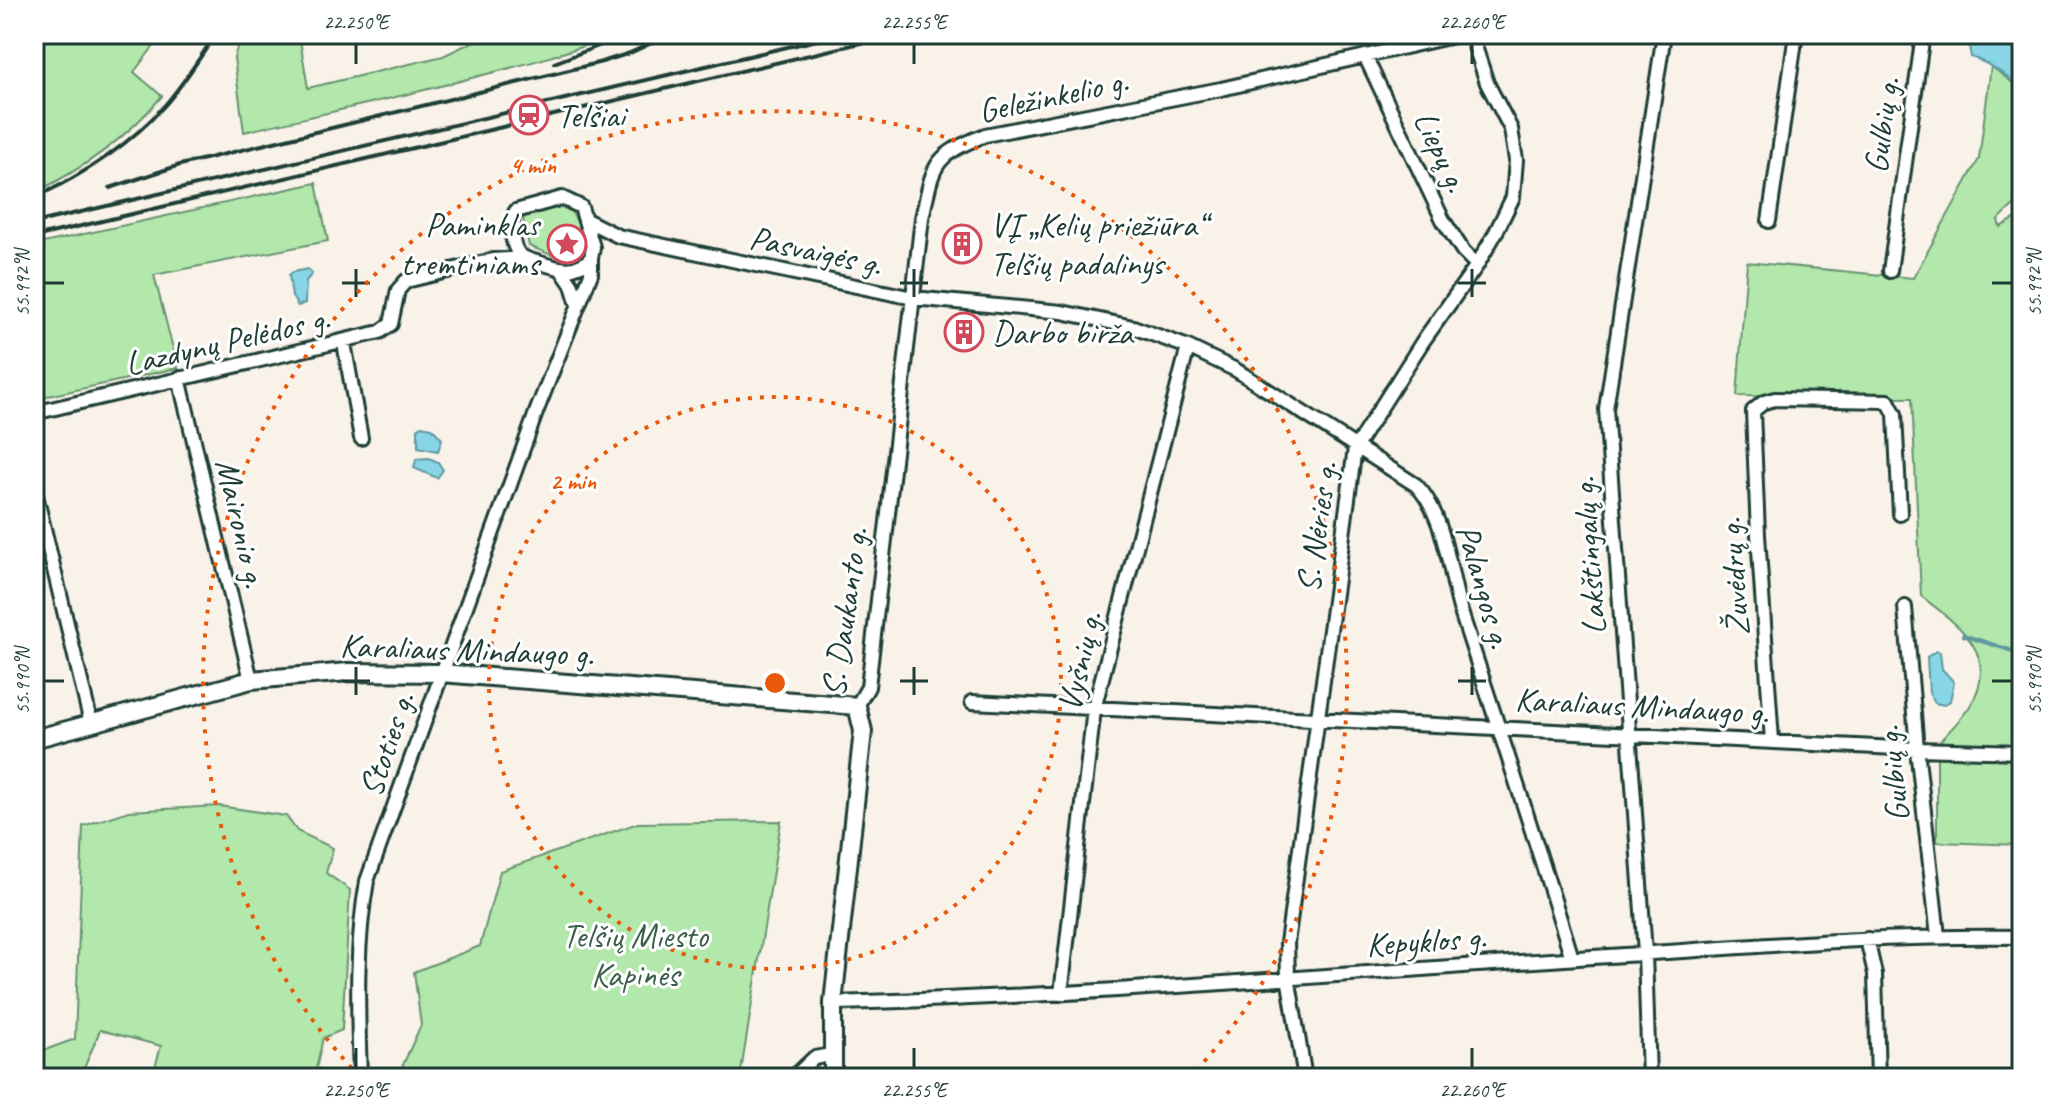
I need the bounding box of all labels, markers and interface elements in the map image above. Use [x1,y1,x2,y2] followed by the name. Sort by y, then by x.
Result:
[323,10,391,35] text: 22.250°E
[881,10,949,35] text: 22.255°E
[1439,10,1507,35] text: 22.260°E
[974,59,1132,132] street label: Geležinkelio g.
[1854,74,1910,176] street label: Gulbių g.
[508,94,550,136] station icon: Telšiai
[557,94,629,137] place label: Telšiai
[1404,104,1479,199] street label: Liepų g.
[510,150,557,180] text: 4 min
[401,203,542,285] place label: Paminklas tremtiniams
[990,203,1213,285] place label: VĮ „Kelių priežiūra“ Telšių padalinys
[746,216,886,285] street label: Pasvaigės g.
[546,223,588,265] place icon: Paminklas tremtiniams
[941,223,983,265] building icon: VĮ „Kelių priežiūra“ Telšių padalinys
[10,247,35,316] text: 55.992°N
[2022,247,2047,316] text: 55.992°N
[121,296,334,385] street label: Lazdynų Pelėdos g.
[943,311,985,353] building icon: Darbo birža
[992,311,1135,354] place label: Darbo birža
[206,455,277,592] street label: Maironio g.
[1286,459,1347,595] street label: S. Nėries g.
[550,466,597,496] text: 2 min
[1562,476,1615,636] street label: Lakštingalų g.
[1708,516,1759,637] street label: Žuvėdrų g.
[1446,519,1523,653] street label: Palangos g.
[811,524,878,699] street label: S. Daukanto g.
[1047,607,1112,715] street label: Vyšnių g.
[339,624,595,675] street label: Karaliaus Mindaugo g.
[10,645,35,714] text: 55.990°N
[2022,645,2047,714] text: 55.990°N
[761,669,789,697] centre of rings
[1514,677,1770,734] street label: Karaliaus Mindaugo g.
[349,686,424,802] street label: Stoties g.
[1866,724,1919,824] street label: Gulbių g.
[562,914,710,996] park label: Telšių Miesto Kapinės
[1365,915,1488,966] street label: Kepyklos g.
[323,1078,391,1103] text: 22.250°E
[881,1078,949,1103] text: 22.255°E
[1439,1078,1507,1103] text: 22.260°E

